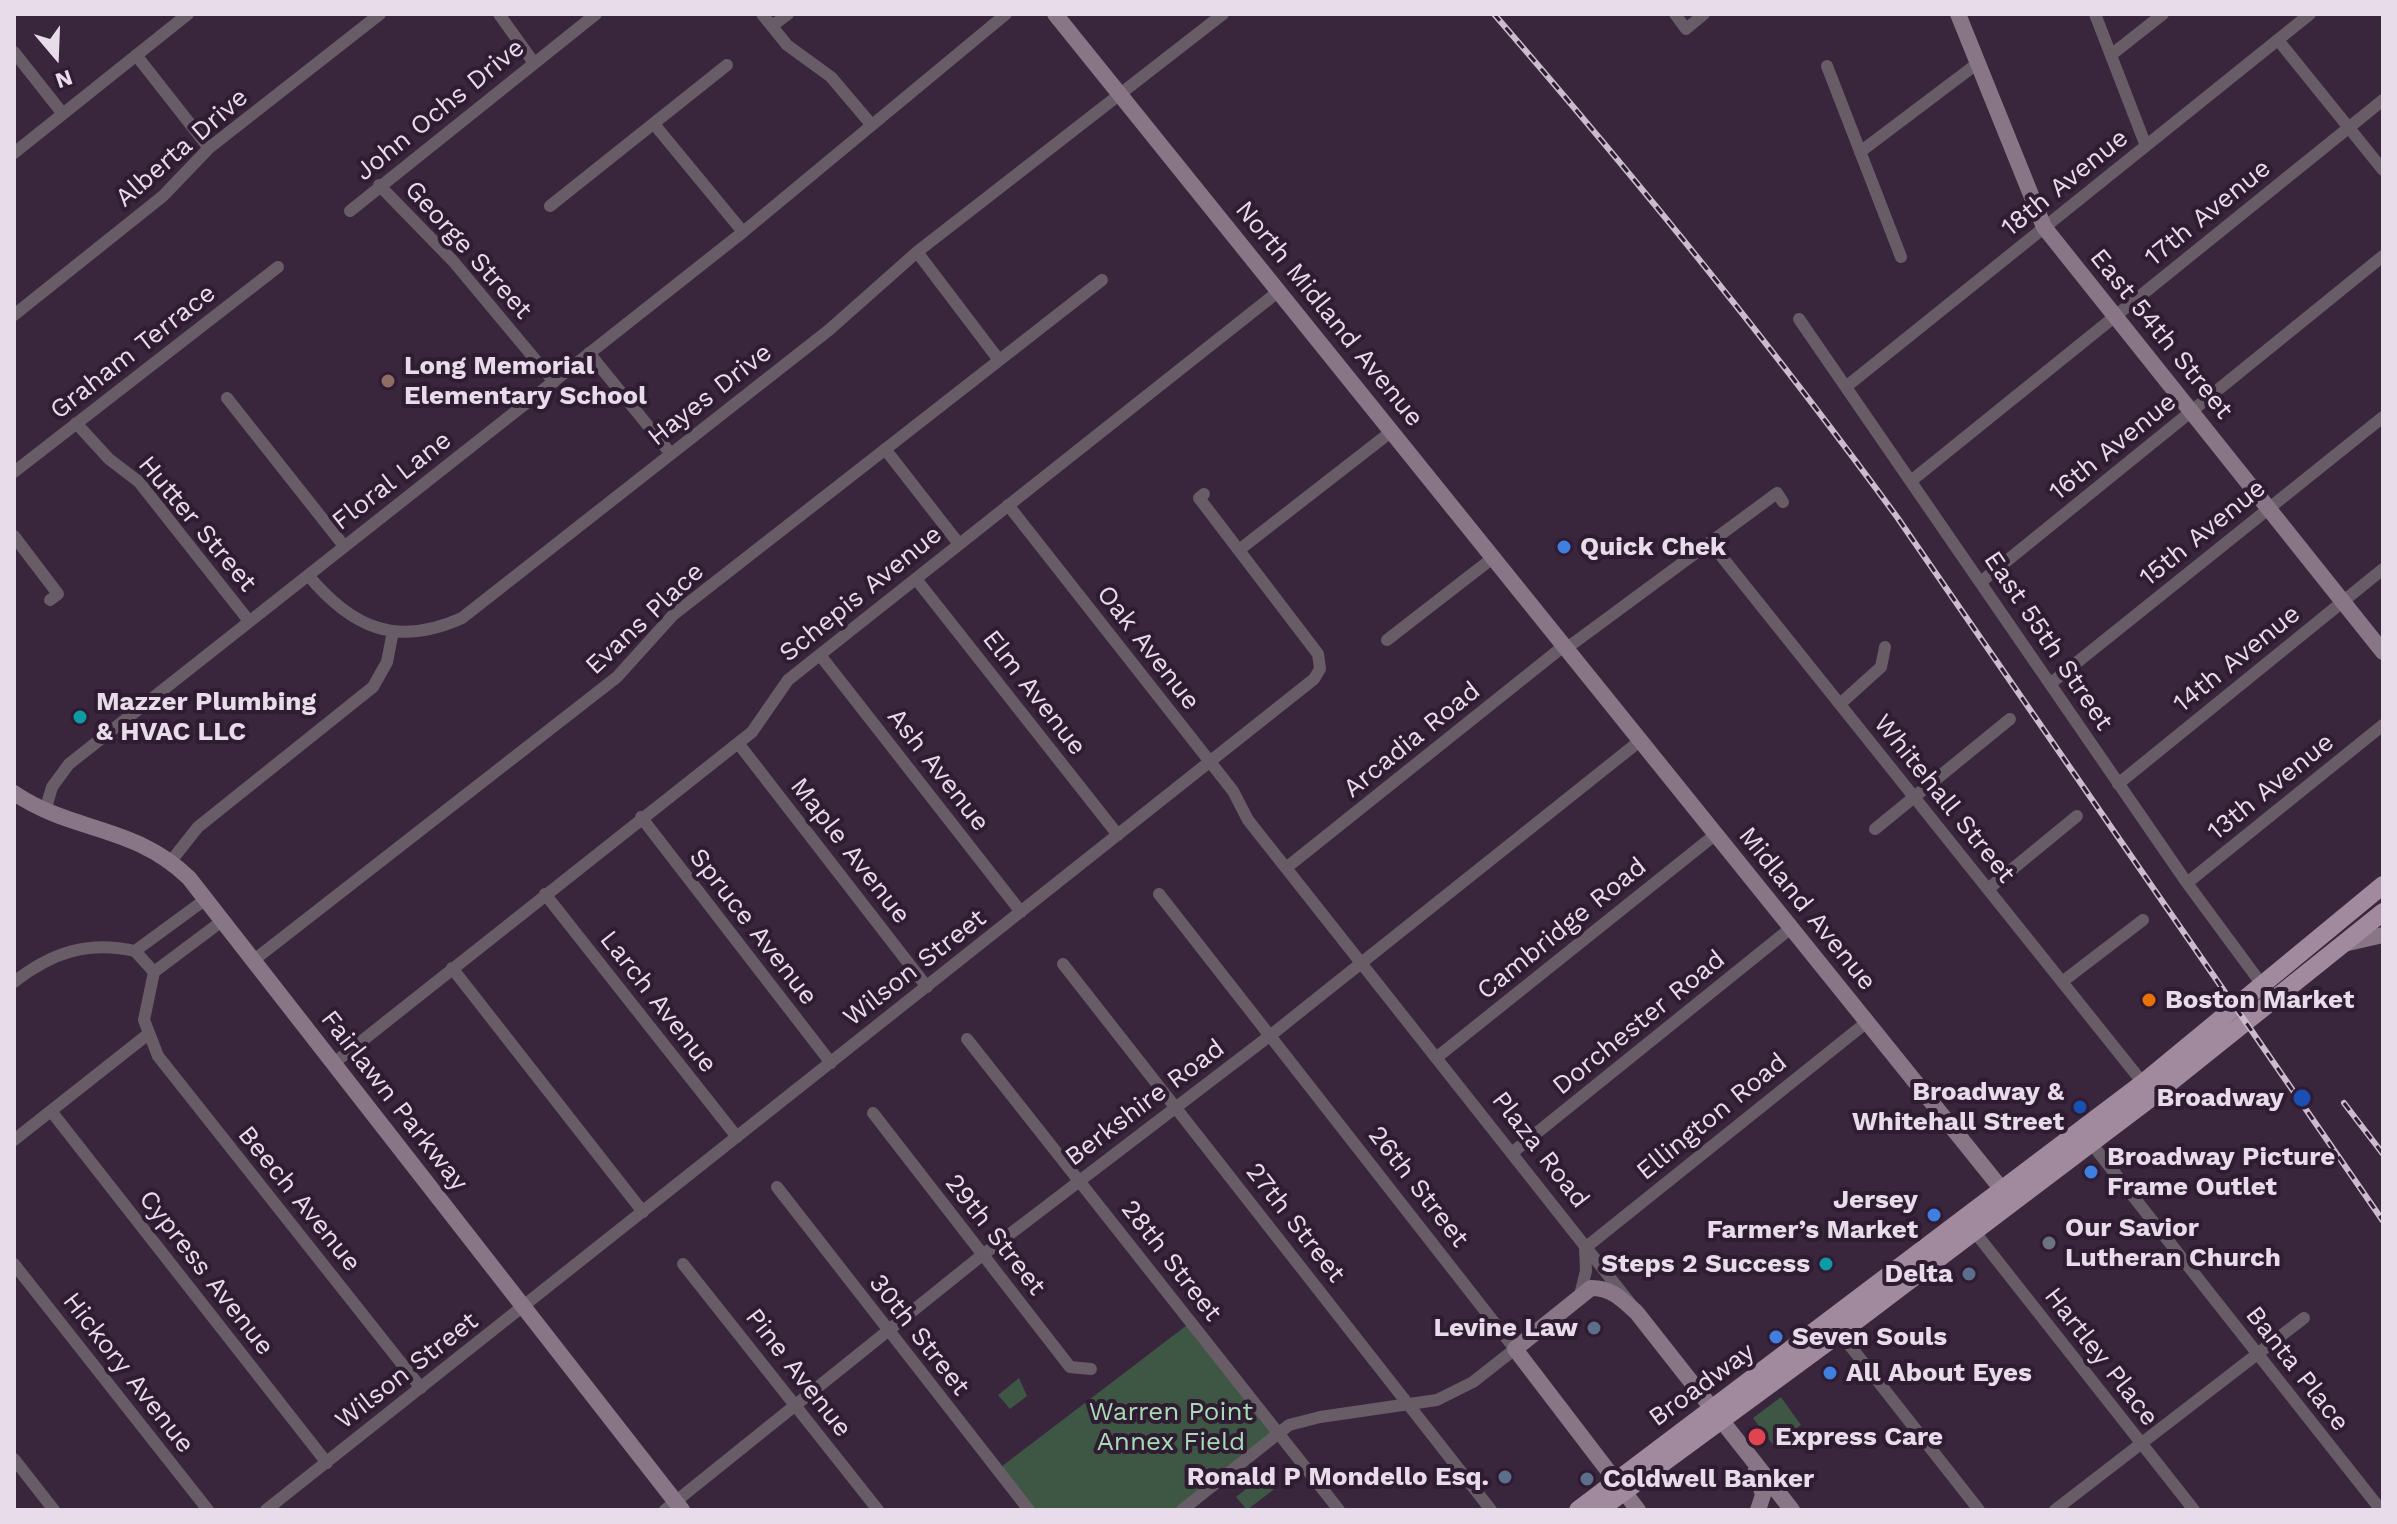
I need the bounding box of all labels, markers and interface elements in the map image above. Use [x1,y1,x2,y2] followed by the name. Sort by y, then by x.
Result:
[16,16,96,96] north arrow
[349,32,531,188] street label: John Ochs Drive
[52,65,76,94] text: N
[109,82,255,214] street label: Alberta Drive
[1995,122,2135,244] street label: 18th Avenue
[2139,153,2277,273] street label: 17th Avenue
[398,174,538,326] street label: George Street
[1228,195,1430,433] street label: North Midland Avenue
[2083,243,2239,425] street label: East 54th Street
[44,278,222,426] street label: Graham Terrace
[642,337,778,453] street label: Hayes Drive
[404,350,647,412] place label: Long Memorial Elementary School
[379,372,397,390] marker: Long Memorial Elementary School
[2043,386,2183,508] street label: 16th Avenue
[326,425,458,537] street label: Floral Lane
[131,450,263,598] street label: Hutter Street
[2134,473,2272,593] street label: 15th Avenue
[773,519,949,669] street label: Schepis Avenue
[1580,531,1726,563] place label: Quick Chek
[1555,538,1573,556] marker: Quick Chek
[1977,546,2119,736] street label: East 55th Street
[579,556,711,682] street label: Evans Place
[1090,579,1206,717] street label: Oak Avenue
[2167,598,2307,720] street label: 14th Avenue
[975,624,1093,762] street label: Elm Avenue
[1337,675,1487,805] street label: Arcadia Road
[96,686,316,748] place label: Mazzer Plumbing & HVAC LLC
[880,702,996,838] street label: Ash Avenue
[71,708,89,726] marker: Mazzer Plumbing & HVAC LLC
[1867,708,2021,890] street label: Whitehall Street
[2202,727,2340,847] street label: 13th Avenue
[783,772,917,930] street label: Maple Avenue
[1732,821,1882,997] street label: Midland Avenue
[682,843,824,1011] street label: Spruce Avenue
[1471,851,1653,1007] street label: Cambridge Road
[837,903,993,1033] street label: Wilson Street
[593,925,723,1079] street label: Larch Avenue
[1547,944,1731,1102] street label: Dorchester Road
[2165,984,2354,1016] place label: Boston Market
[2140,991,2158,1009] marker: Boston Market
[314,1004,474,1198] street label: Fairlawn Parkway
[1059,1033,1231,1173] street label: Berkshire Road
[1631,1047,1793,1187] street label: Ellington Road
[1852,1076,2064,1138] place label: Broadway & Whitehall Street
[2156,1082,2284,1114] place label: Broadway
[1485,1085,1595,1215] street label: Plaza Road
[2291,1087,2313,1109] marker: Broadway
[2071,1098,2089,1116] marker: Broadway & Whitehall Street
[231,1120,367,1278] street label: Beech Avenue
[1361,1120,1475,1254] street label: 26th Street
[2107,1141,2335,1202] place label: Broadway Picture Frame Outlet
[1239,1157,1351,1289] street label: 27th Street
[2082,1163,2100,1181] marker: Broadway Picture Frame Outlet
[938,1168,1052,1302] street label: 29th Street
[132,1184,280,1362] street label: Cypress Avenue
[1707,1184,1918,1246] place label: Jersey Farmer’s Market
[1114,1194,1228,1328] street label: 28th Street
[1925,1206,1943,1224] marker: Jersey Farmer’s Market
[2065,1212,2281,1274] place label: Our Savior Lutheran Church
[2040,1234,2058,1252] marker: Our Savior Lutheran Church
[1601,1248,1810,1280] place label: Steps 2 Success
[1817,1255,1835,1273] marker: Steps 2 Success
[1885,1258,1953,1290] place label: Delta
[1960,1265,1978,1283] marker: Delta
[862,1268,976,1402] street label: 30th Street
[2037,1282,2165,1432] street label: Hartley Place
[56,1286,200,1460] street label: Hickory Avenue
[2238,1300,2356,1438] street label: Banta Place
[738,1302,858,1444] street label: Pine Avenue
[329,1306,485,1436] street label: Wilson Street
[1433,1312,1578,1344] place label: Levine Law
[1585,1319,1603,1337] marker: Levine Law
[1792,1321,1947,1353] place label: Seven Souls
[1767,1328,1785,1346] marker: Seven Souls
[1643,1336,1761,1434] street label: Broadway
[1846,1357,2032,1389] place label: All About Eyes
[1821,1364,1839,1382] marker: All About Eyes
[1089,1396,1253,1458] park label: Warren Point Annex Field
[1775,1421,1943,1453] place label: Express Care
[1746,1426,1768,1448] marker: Express Care
[1187,1461,1489,1493] place label: Ronald P Mondello Esq.
[1603,1463,1814,1495] place label: Coldwell Banker
[1496,1468,1514,1486] marker: Ronald P Mondello Esq.
[1578,1470,1596,1488] marker: Coldwell Banker

